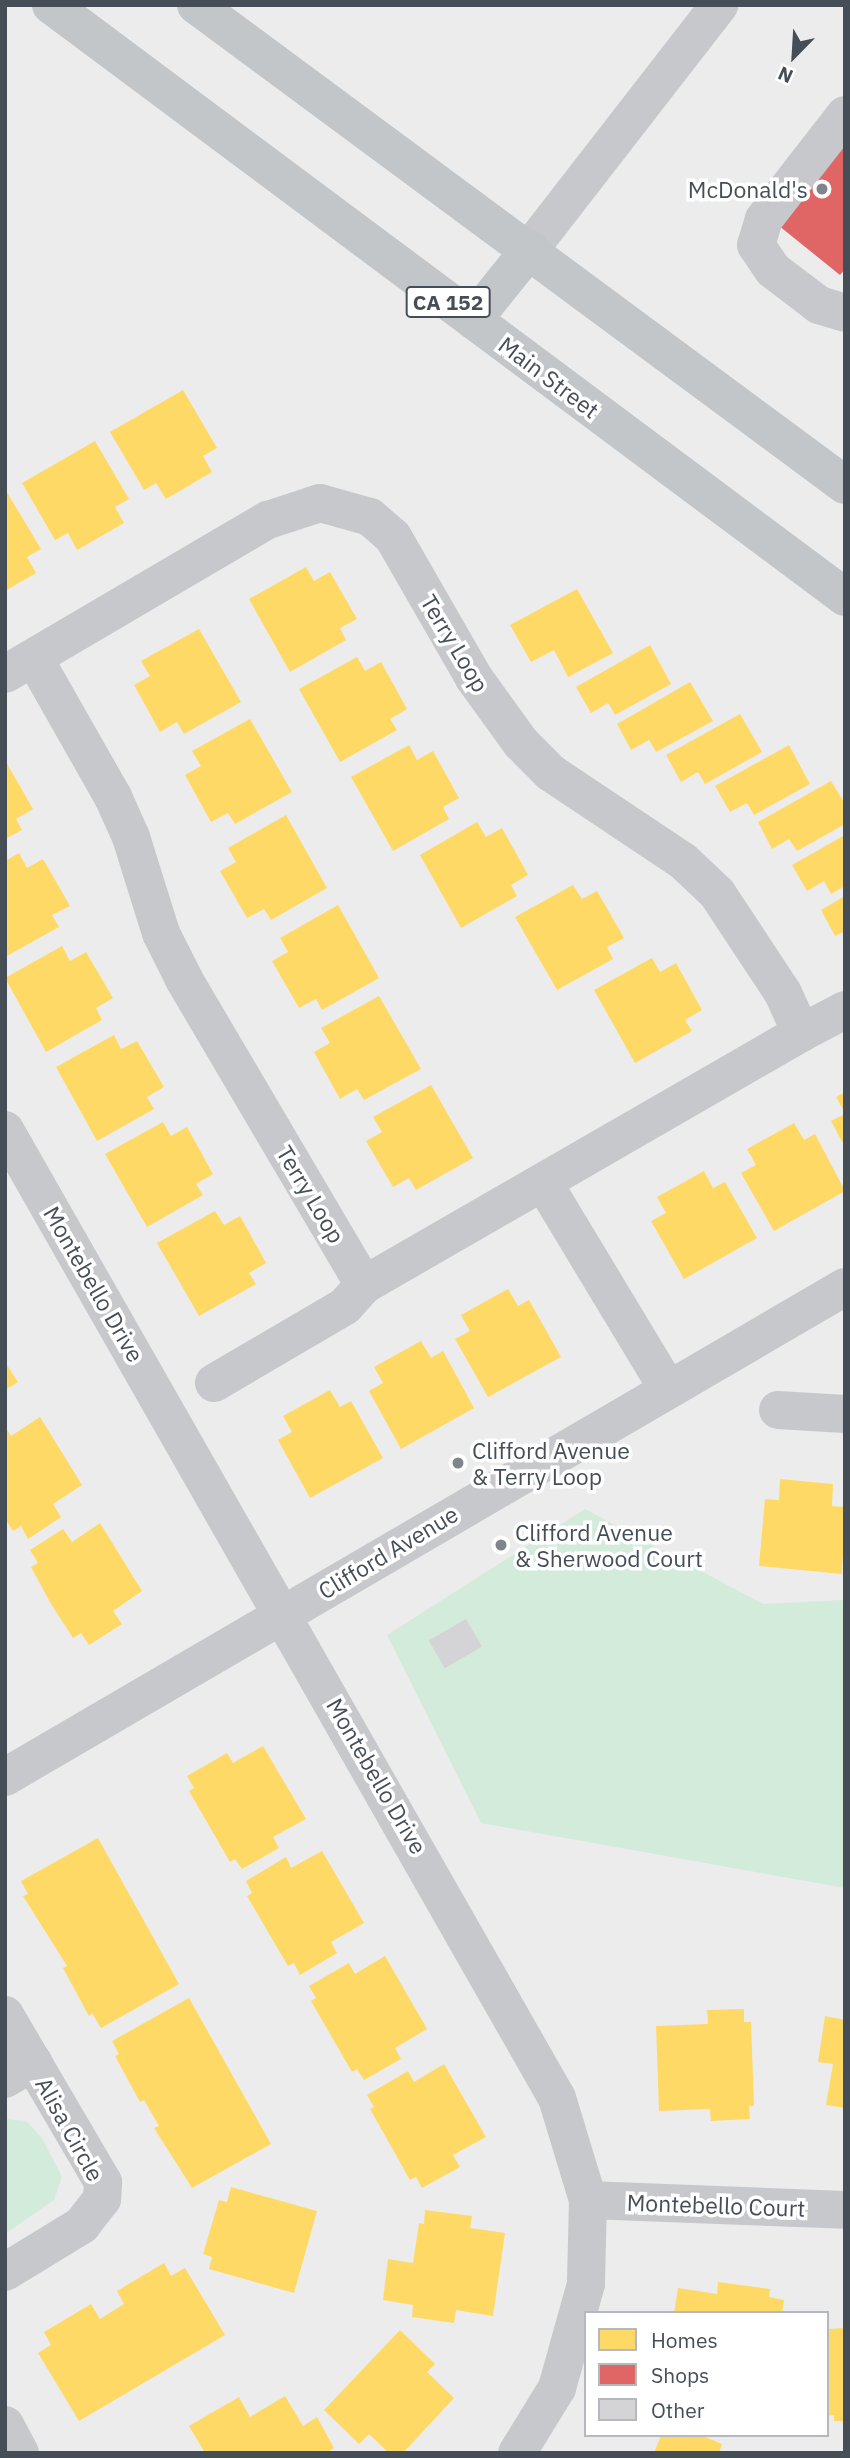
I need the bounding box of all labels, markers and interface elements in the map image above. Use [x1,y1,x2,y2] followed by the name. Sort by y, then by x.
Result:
[759,21,829,91] north arrow
[774,61,797,89] text: N
[688,175,808,203] place label: McDonald's
[814,181,830,197] marker: McDonald's
[404,284,492,320] road number: CA 152
[493,330,605,424] street label: Main Street
[415,589,495,697] street label: Terry Loop
[271,1140,351,1248] street label: Terry Loop
[38,1201,150,1367] street label: Montebello Drive
[472,1436,630,1490] place label: Clifford Avenue & Terry Loop
[450,1455,466,1471] marker: Clifford Avenue & Terry Loop
[313,1500,463,1604] street label: Clifford Avenue
[515,1518,703,1572] place label: Clifford Avenue & Sherwood Court
[493,1537,509,1553] marker: Clifford Avenue & Sherwood Court
[321,1693,433,1859] street label: Montebello Drive
[30,2072,110,2186] street label: Alisa Circle
[626,2188,806,2222] street label: Montebello Court
[584,2311,829,2437] legend
[651,2326,718,2354] text: Homes
[651,2361,709,2389] text: Shops
[651,2396,704,2424] text: Other

